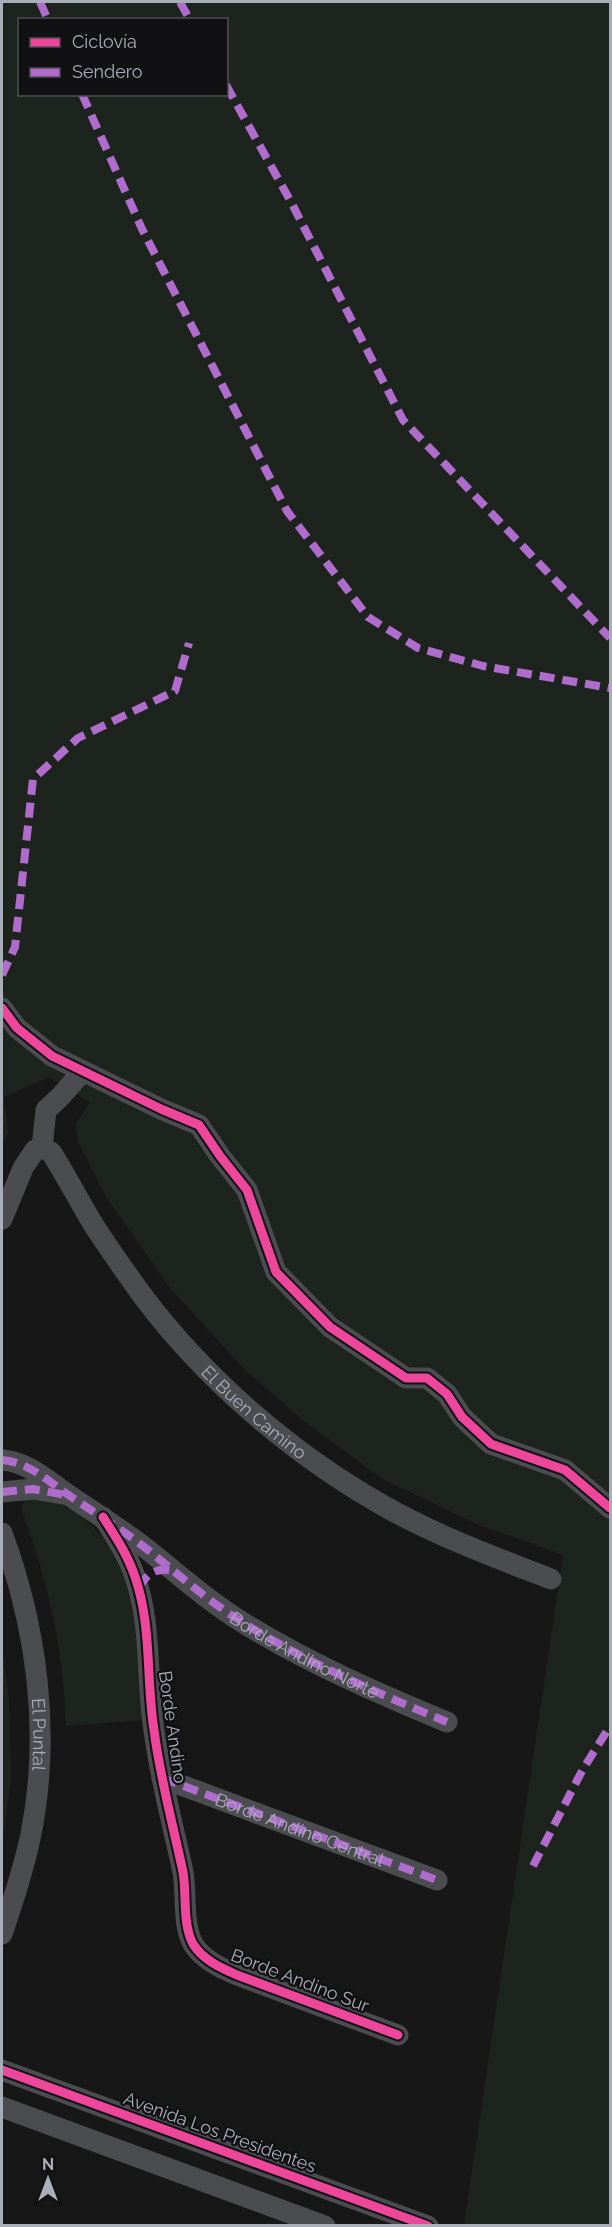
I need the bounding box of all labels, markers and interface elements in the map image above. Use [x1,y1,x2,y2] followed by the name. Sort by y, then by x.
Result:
[18,18,228,96] legend
[72,31,137,52] text: Ciclovía
[72,61,143,82] text: Sendero
[197,1361,311,1463] street label: El Buen Camino
[226,1607,383,1702] street label: Borde Andino Norte
[155,1669,191,1785] street label: Borde Andino
[28,1697,51,1772] street label: El Puntal
[212,1788,387,1870] street label: Borde Andino Central
[228,1944,373,2016] street label: Borde Andino Sur
[121,2087,319,2177] street label: Avenida Los Presidentes
[18,2149,78,2209] north arrow
[42,2155,54,2174] text: N

